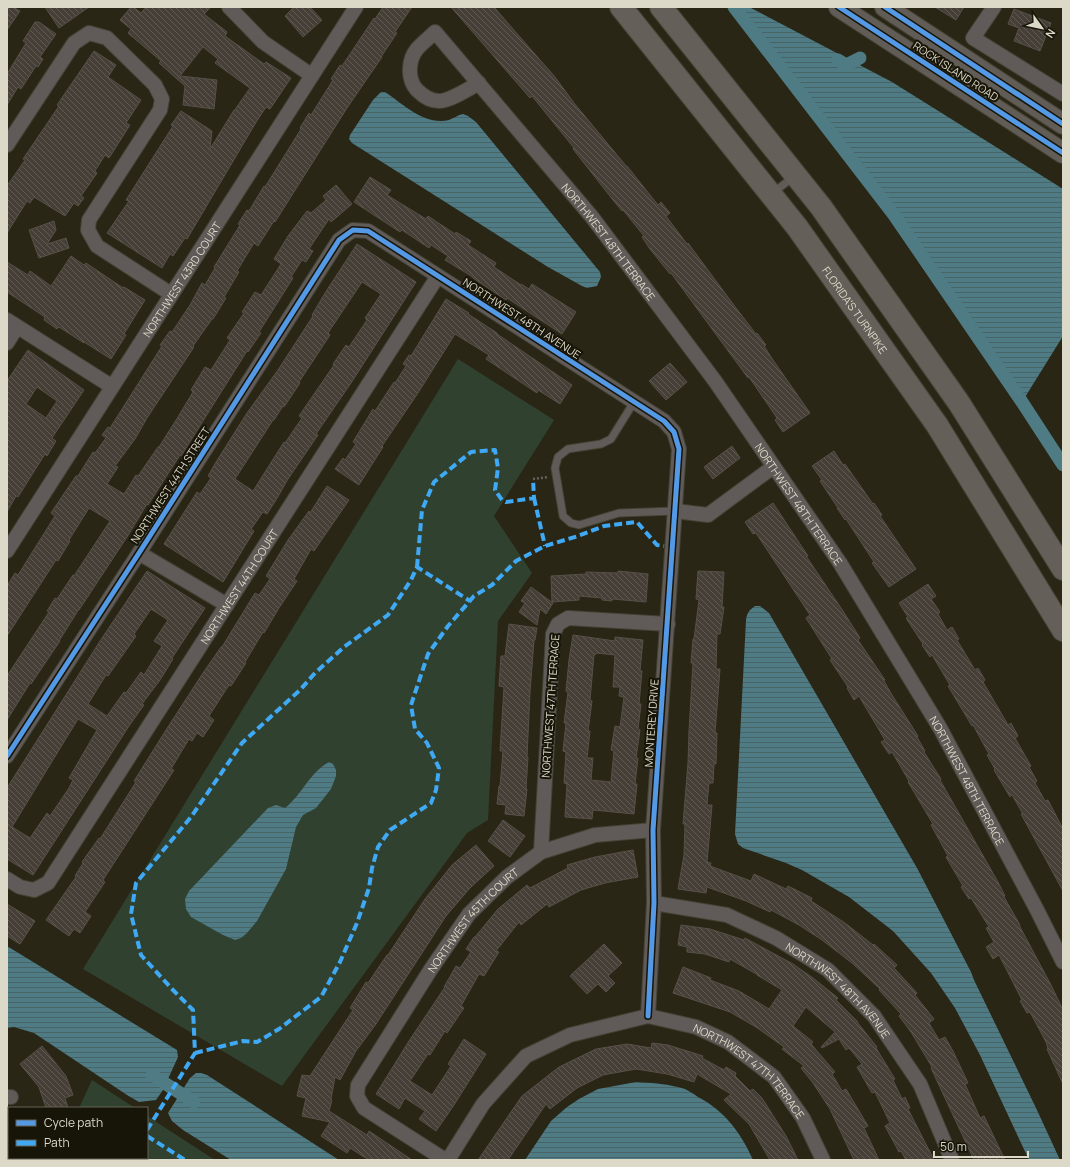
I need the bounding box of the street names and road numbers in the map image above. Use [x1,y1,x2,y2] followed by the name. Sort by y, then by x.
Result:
[910,38,1002,104] street label: ROCK ISLAND ROAD
[559,180,659,303] street label: NORTHWEST 48TH TERRACE
[139,218,224,340] street label: NORTHWEST 43RD COURT
[819,263,891,356] street label: FLORIDA'S TURNPIKE
[460,274,584,362] street label: NORTHWEST 48TH AVENUE
[127,423,214,546] street label: NORTHWEST 44TH STREET
[752,440,846,568] street label: NORTHWEST 48TH TERRACE
[196,525,281,647] street label: NORTHWEST 44TH COURT
[537,634,563,778] street label: NORTHWEST 47TH TERRACE
[640,678,662,768] street label: MONTEREY DRIVE
[927,713,1009,848] street label: NORTHWEST 48TH TERRACE
[423,864,521,975] street label: NORTHWEST 45TH COURT
[783,938,894,1041] street label: NORTHWEST 48TH AVENUE
[691,1019,808,1121] street label: NORTHWEST 47TH TERRACE

